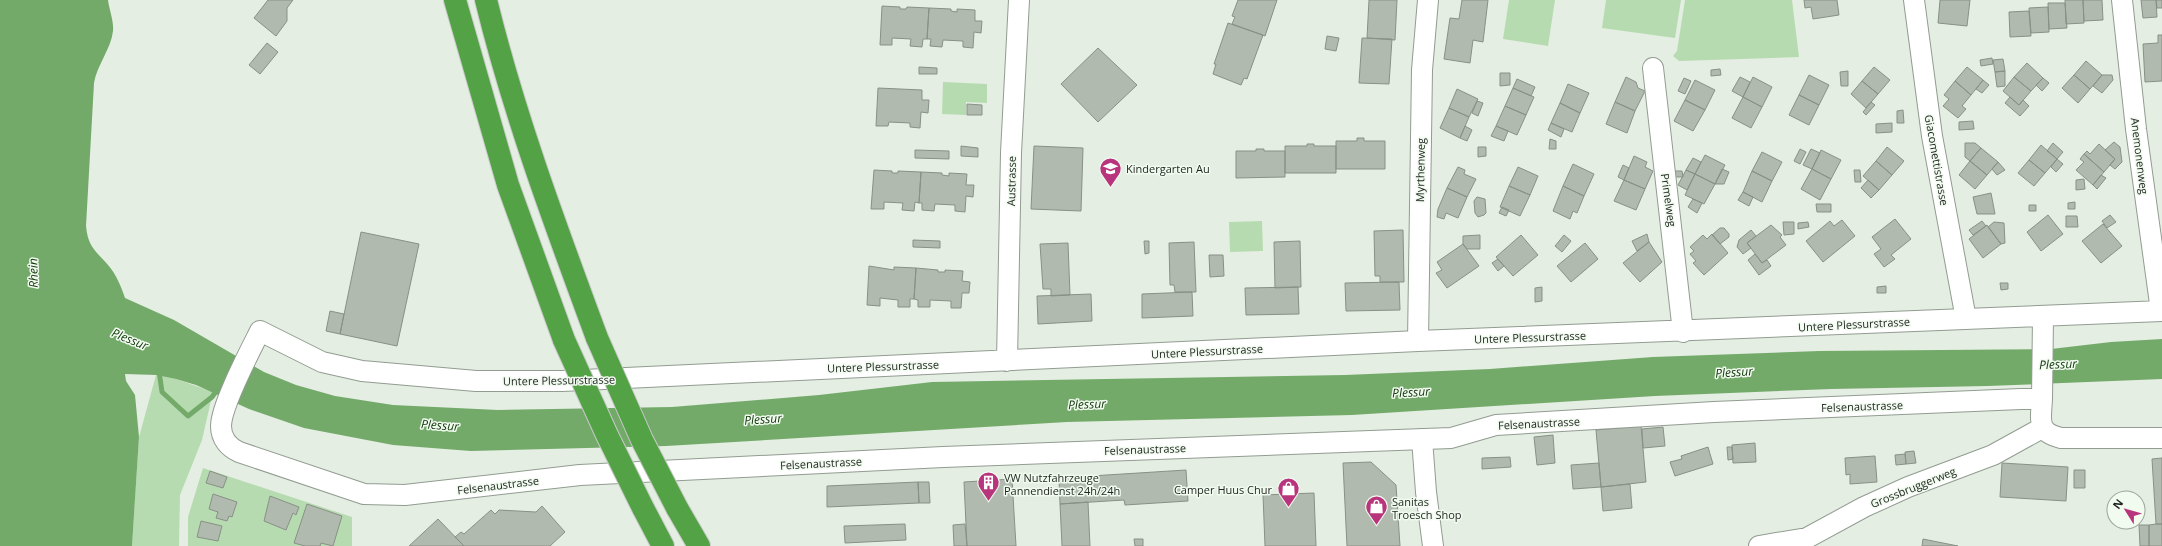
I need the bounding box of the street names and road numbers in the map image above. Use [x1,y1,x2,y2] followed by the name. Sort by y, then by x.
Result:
[1922,113,1952,207] street label: Giacomettistrasse
[2128,117,2152,195] street label: Anemonenweg
[1412,138,1428,202] street label: Myrthenweg
[1003,156,1019,206] street label: Austrasse
[1658,172,1680,228] street label: Primelweg
[1798,314,1910,334] street label: Untere Plessurstrasse
[1474,328,1586,346] street label: Untere Plessurstrasse
[1151,341,1263,361] street label: Untere Plessurstrasse
[827,357,939,375] street label: Untere Plessurstrasse
[503,372,615,388] street label: Untere Plessurstrasse
[1821,397,1903,415] street label: Felsenaustrasse
[1498,413,1580,433] street label: Felsenaustrasse
[1104,440,1186,458] street label: Felsenaustrasse
[780,453,862,473] street label: Felsenaustrasse
[1868,463,1958,511] street label: Grossbruggerweg
[456,473,540,497] street label: Felsenaustrasse

